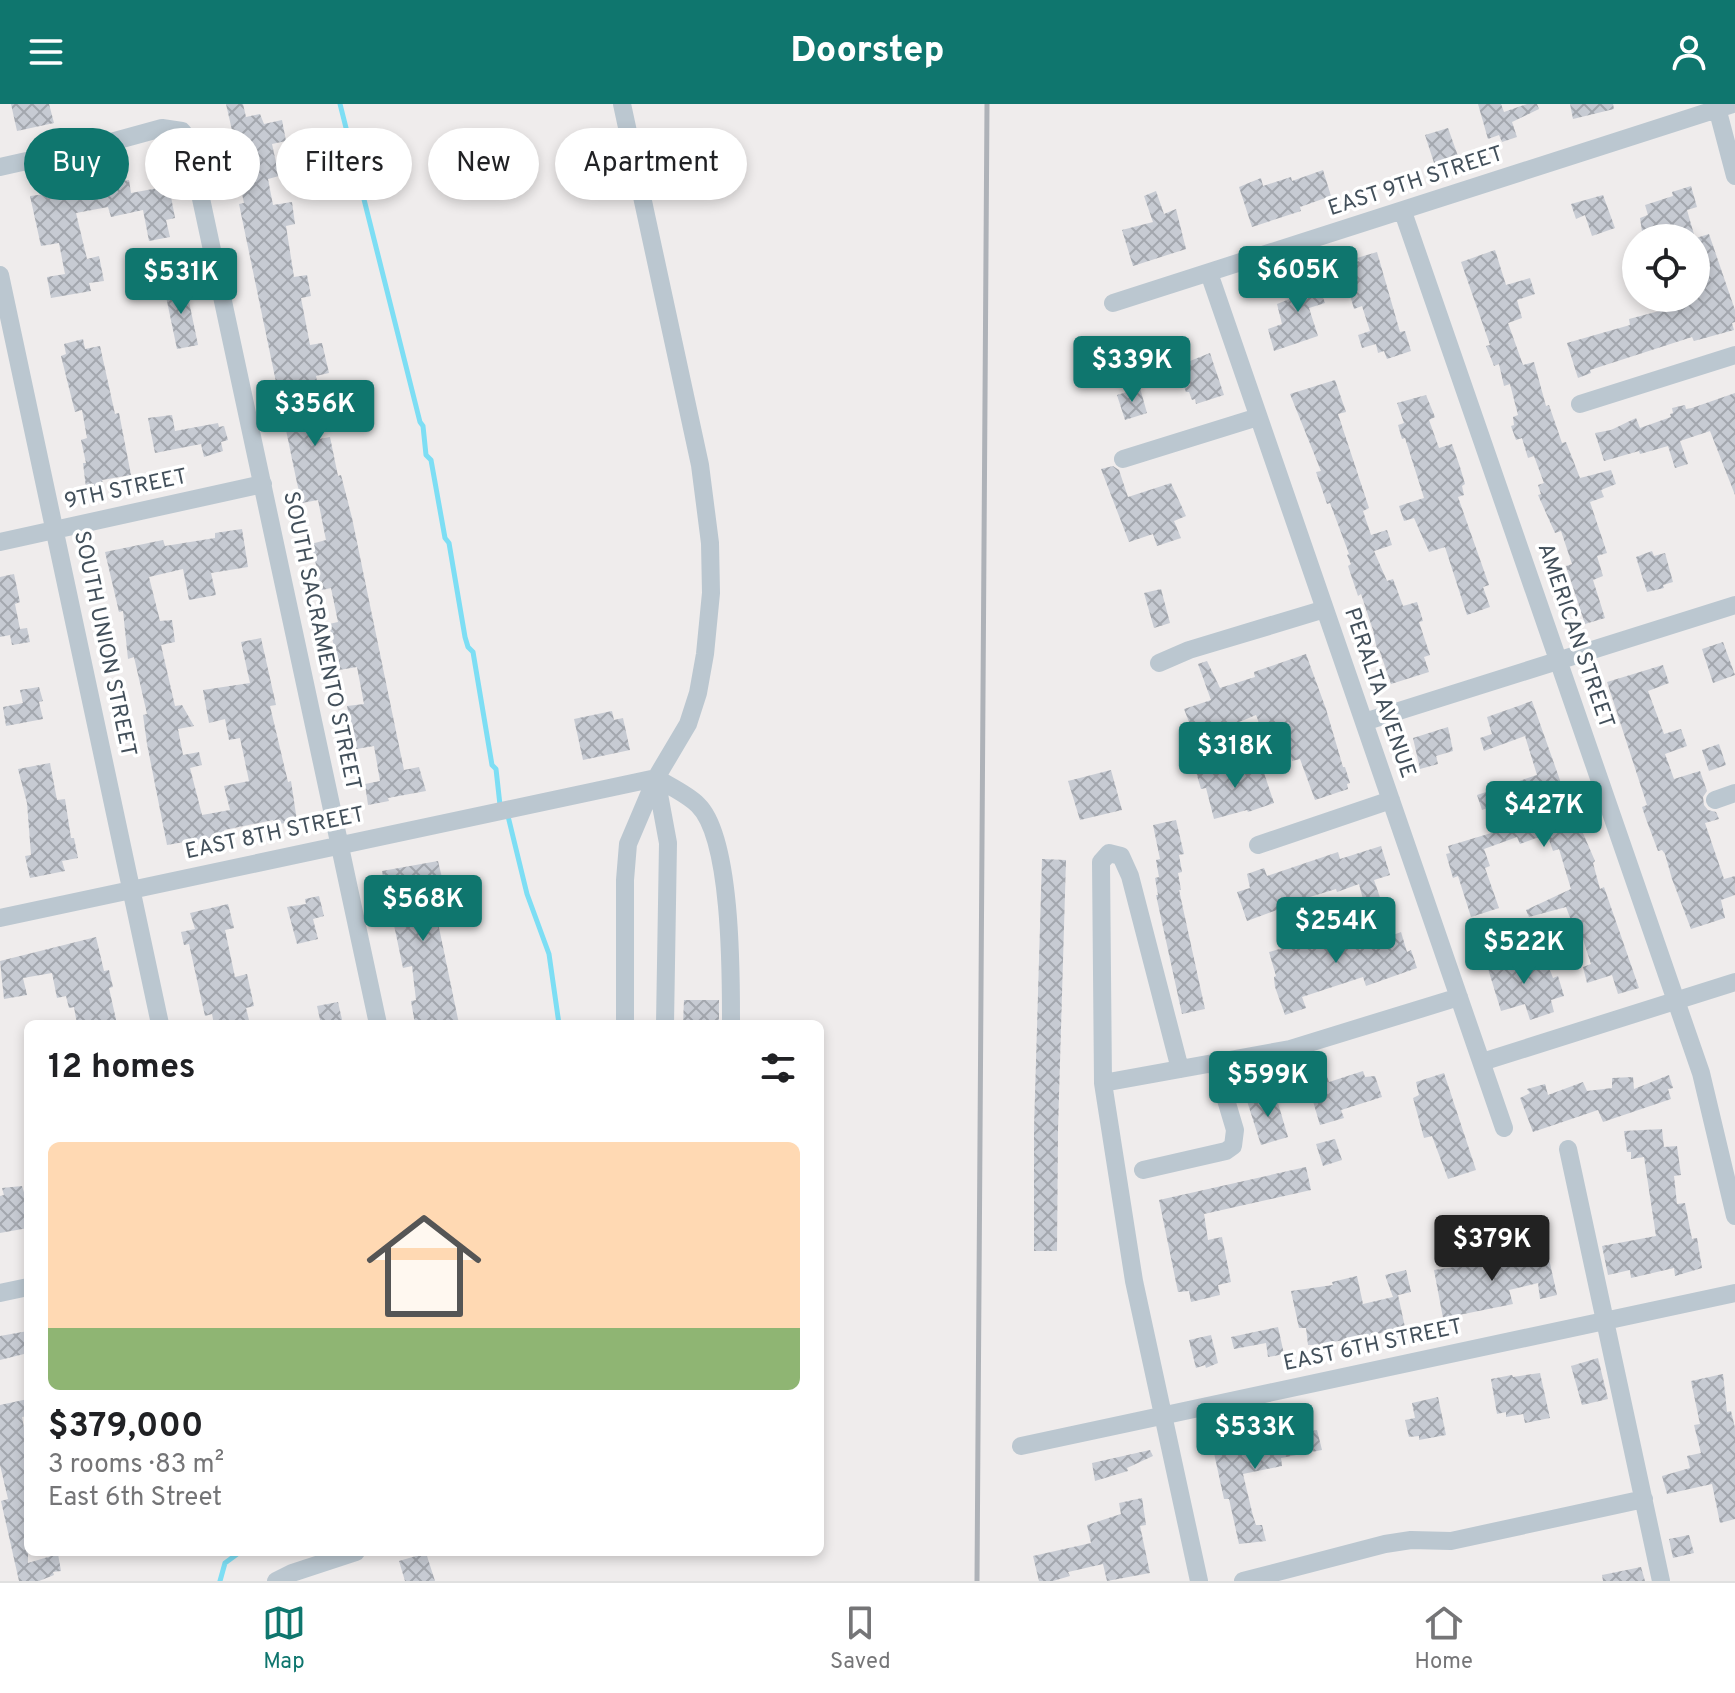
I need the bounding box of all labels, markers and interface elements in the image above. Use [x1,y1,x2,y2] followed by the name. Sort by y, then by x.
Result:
[791,29,944,75] text: Doorstep
[24,30,68,74] icon: menu
[1667,30,1711,74] icon: person
[24,128,129,200] chip: Buy
[145,128,260,200] chip: Rent
[276,128,412,200] chip: Filters
[428,128,539,200] chip: New
[555,128,747,200] chip: Apartment
[1325,141,1507,223] street label: EAST 9TH STREET
[1622,224,1710,312] map controls
[1622,224,1710,312] button: locate
[1242,246,1354,314] pin: $605K
[125,248,237,316] pin: $531K
[1256,255,1340,288] text: $605K
[143,257,219,290] text: $531K
[1076,336,1188,404] pin: $339K
[1091,345,1173,378] text: $339K
[259,380,371,448] pin: $356K
[274,389,356,422] text: $356K
[62,464,190,516] street label: 9TH STREET
[276,489,366,793] street label: SOUTH SACRAMENTO STREET
[67,529,141,759] street label: SOUTH UNION STREET
[1531,540,1619,732] street label: AMERICAN STREET
[1337,604,1421,782] street label: PERALTA AVENUE
[1179,722,1291,790] pin: $318K
[1197,731,1273,764] text: $318K
[1488,781,1600,849] pin: $427K
[1504,790,1584,823] text: $427K
[183,802,367,866] street label: EAST 8TH STREET
[367,875,479,943] pin: $568K
[382,884,464,917] text: $568K
[1280,897,1392,965] pin: $254K
[1294,906,1378,939] text: $254K
[1468,918,1580,986] pin: $522K
[1483,927,1565,960] text: $522K
[756,1046,800,1090] icon: filters
[48,1047,195,1090] text: 12 homes
[1212,1051,1324,1119] pin: $599K
[1227,1060,1309,1093] text: $599K
[352,1194,496,1338] icon: home
[1436,1215,1548,1283] pin: $379K
[1452,1224,1532,1257] text: $379K
[1281,1314,1465,1378] street label: EAST 6TH STREET
[1199,1403,1311,1471] pin: $533K
[48,1406,203,1449] text: $379,000
[1214,1412,1296,1445] text: $533K
[48,1449,224,1482] text: 3 rooms · 83 m²
[48,1482,222,1515] text: East 6th Street
[262,1601,306,1676] tab: Map
[830,1601,891,1676] tab: Saved
[1415,1601,1473,1676] tab: Home

